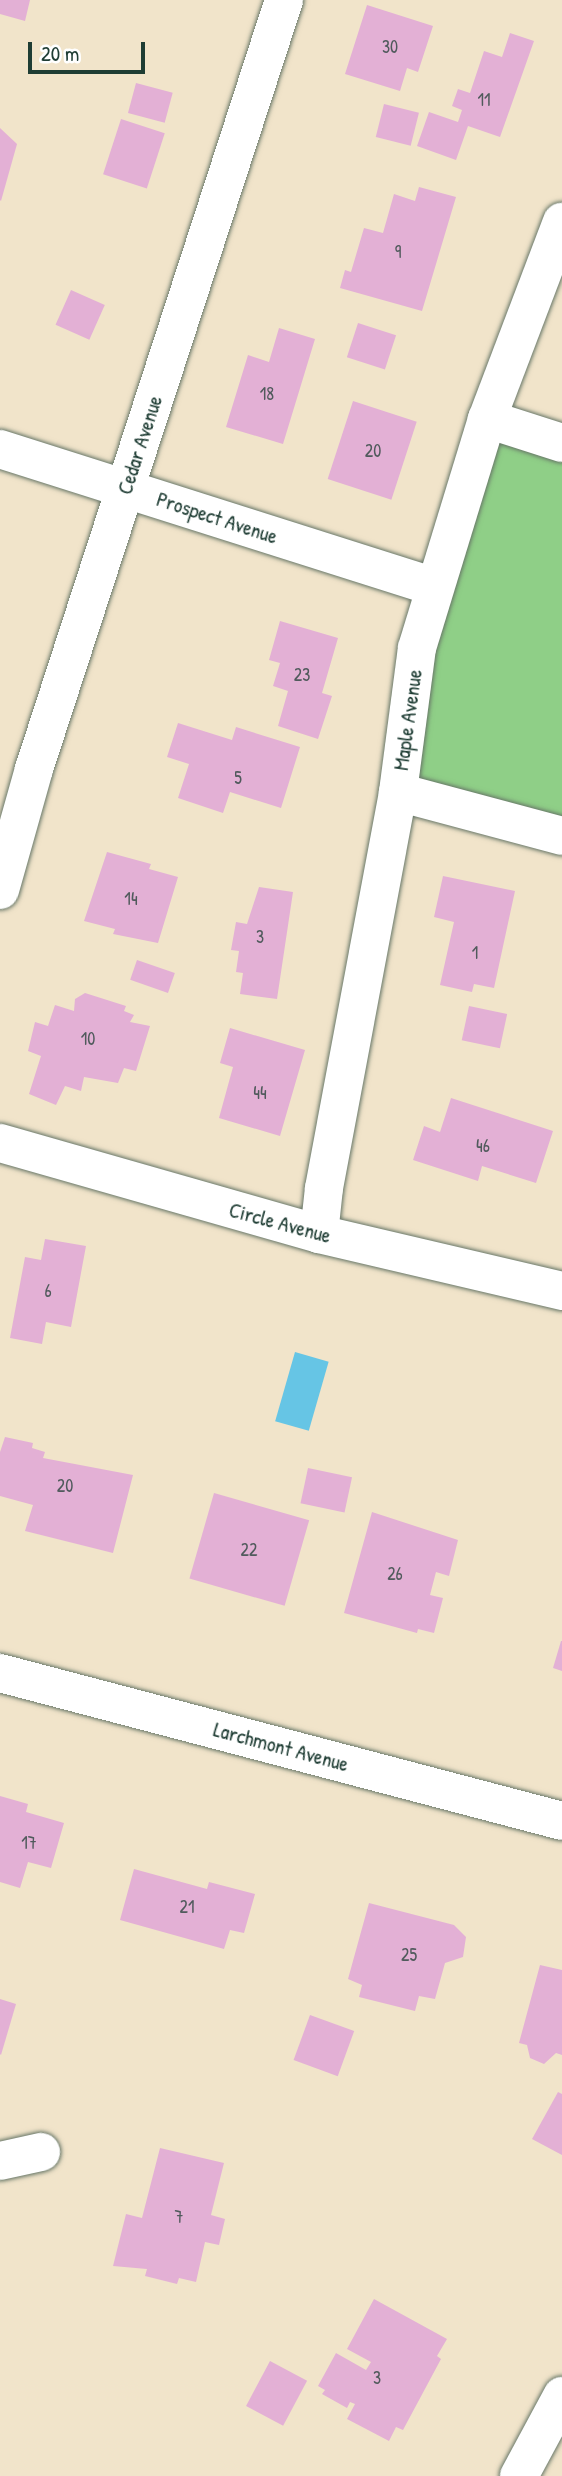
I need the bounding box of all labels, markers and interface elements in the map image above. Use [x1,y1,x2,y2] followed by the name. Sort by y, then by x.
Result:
[32,28,149,72] scale bar
[382,36,398,58] house number: 30
[41,39,79,68] text: 20 m
[477,89,491,111] house number: 11
[395,241,401,263] house number: 9
[260,383,274,405] house number: 18
[112,392,168,498] street label: Cedar Avenue
[365,440,381,462] house number: 20
[153,487,281,549] street label: Prospect Avenue
[294,664,310,686] house number: 23
[388,668,428,772] street label: Maple Avenue
[234,767,242,789] house number: 5
[124,888,138,910] house number: 14
[256,926,264,948] house number: 3
[472,942,478,964] house number: 1
[81,1028,95,1050] house number: 10
[253,1082,267,1104] house number: 44
[476,1135,490,1157] house number: 46
[226,1197,334,1249] street label: Circle Avenue
[44,1280,52,1302] house number: 6
[57,1475,73,1497] house number: 20
[241,1539,257,1561] house number: 22
[387,1563,403,1585] house number: 26
[211,1717,351,1777] street label: Larchmont Avenue
[21,1832,37,1854] house number: 17
[180,1896,194,1918] house number: 21
[401,1944,417,1966] house number: 25
[175,2206,183,2228] house number: 7
[373,2367,381,2389] house number: 3

